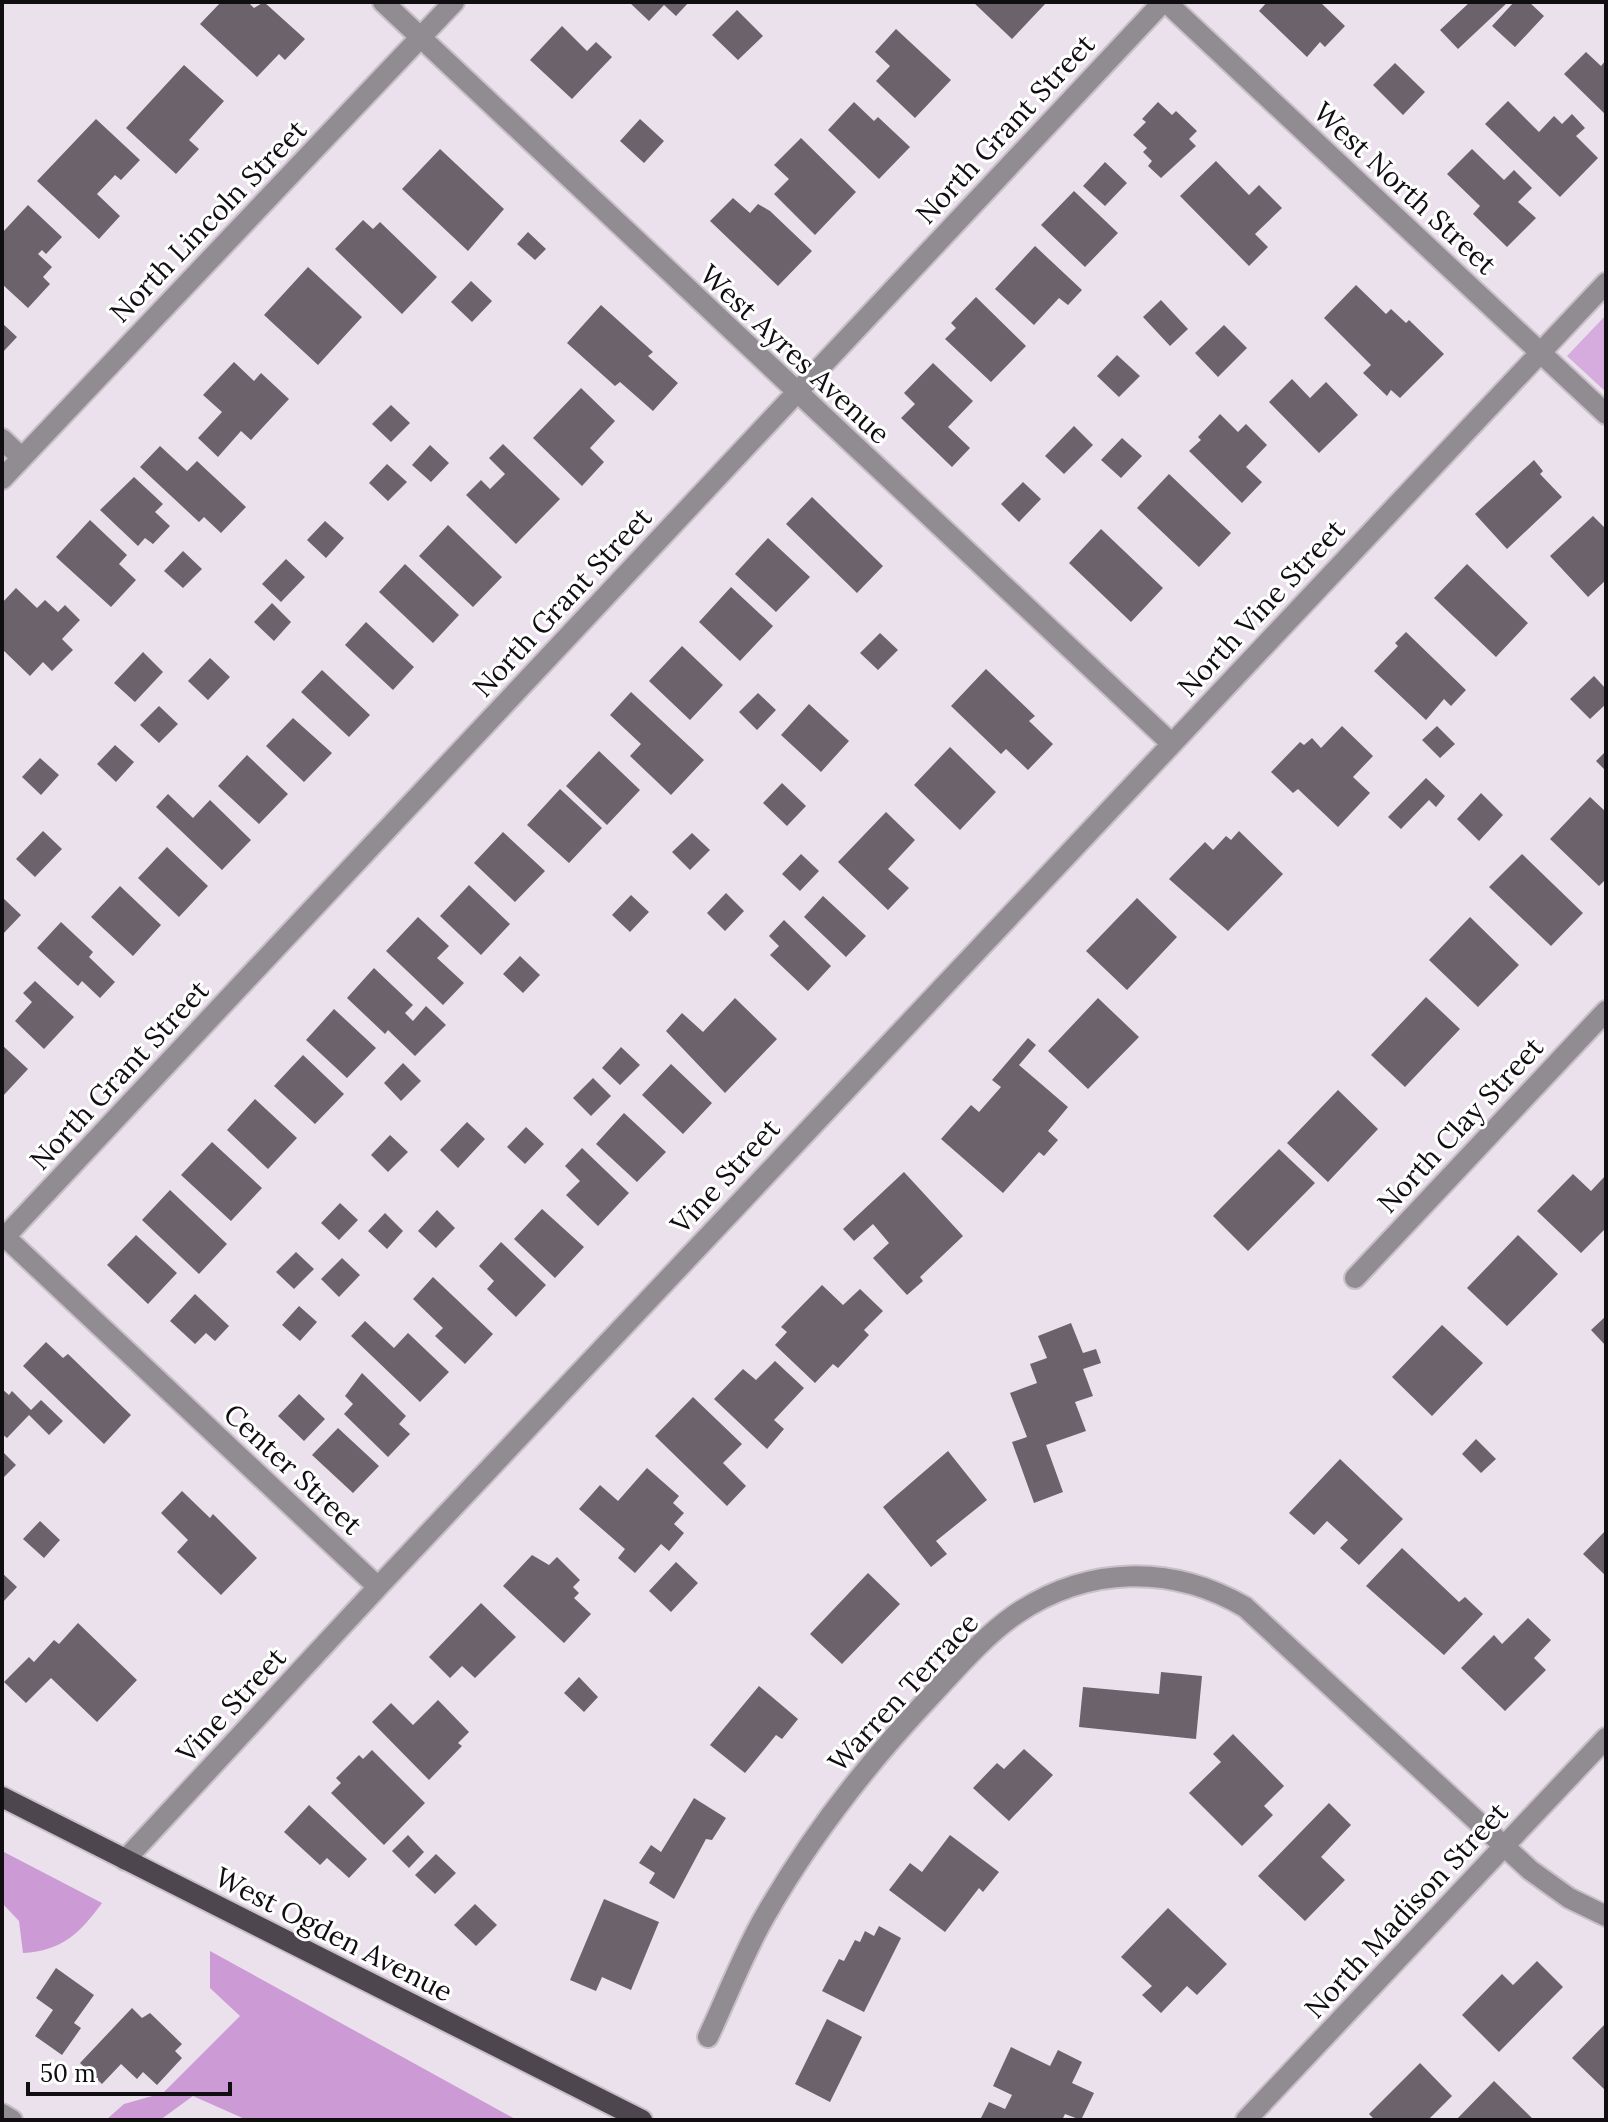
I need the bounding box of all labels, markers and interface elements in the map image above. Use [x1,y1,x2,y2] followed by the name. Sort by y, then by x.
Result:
[908,26,1102,232] street label: North Grant Street
[1306,94,1504,282] street label: West North Street
[102,112,314,330] street label: North Lincoln Street
[692,256,898,452] street label: West Ayres Avenue
[465,499,659,705] street label: North Grant Street
[1170,512,1352,704] street label: North Vine Street
[22,972,216,1178] street label: North Grant Street
[1369,1029,1551,1221] street label: North Clay Street
[662,1111,788,1242] street label: Vine Street
[216,1396,370,1542] street label: Center Street
[820,1605,986,1779] street label: Warren Terrace
[168,1640,294,1771] street label: Vine Street
[1296,1794,1516,2026] street label: North Madison Street
[209,1859,459,2009] street label: West Ogden Avenue
[28,2046,230,2096] scale bar
[40,2058,96,2089] text: 50 m

